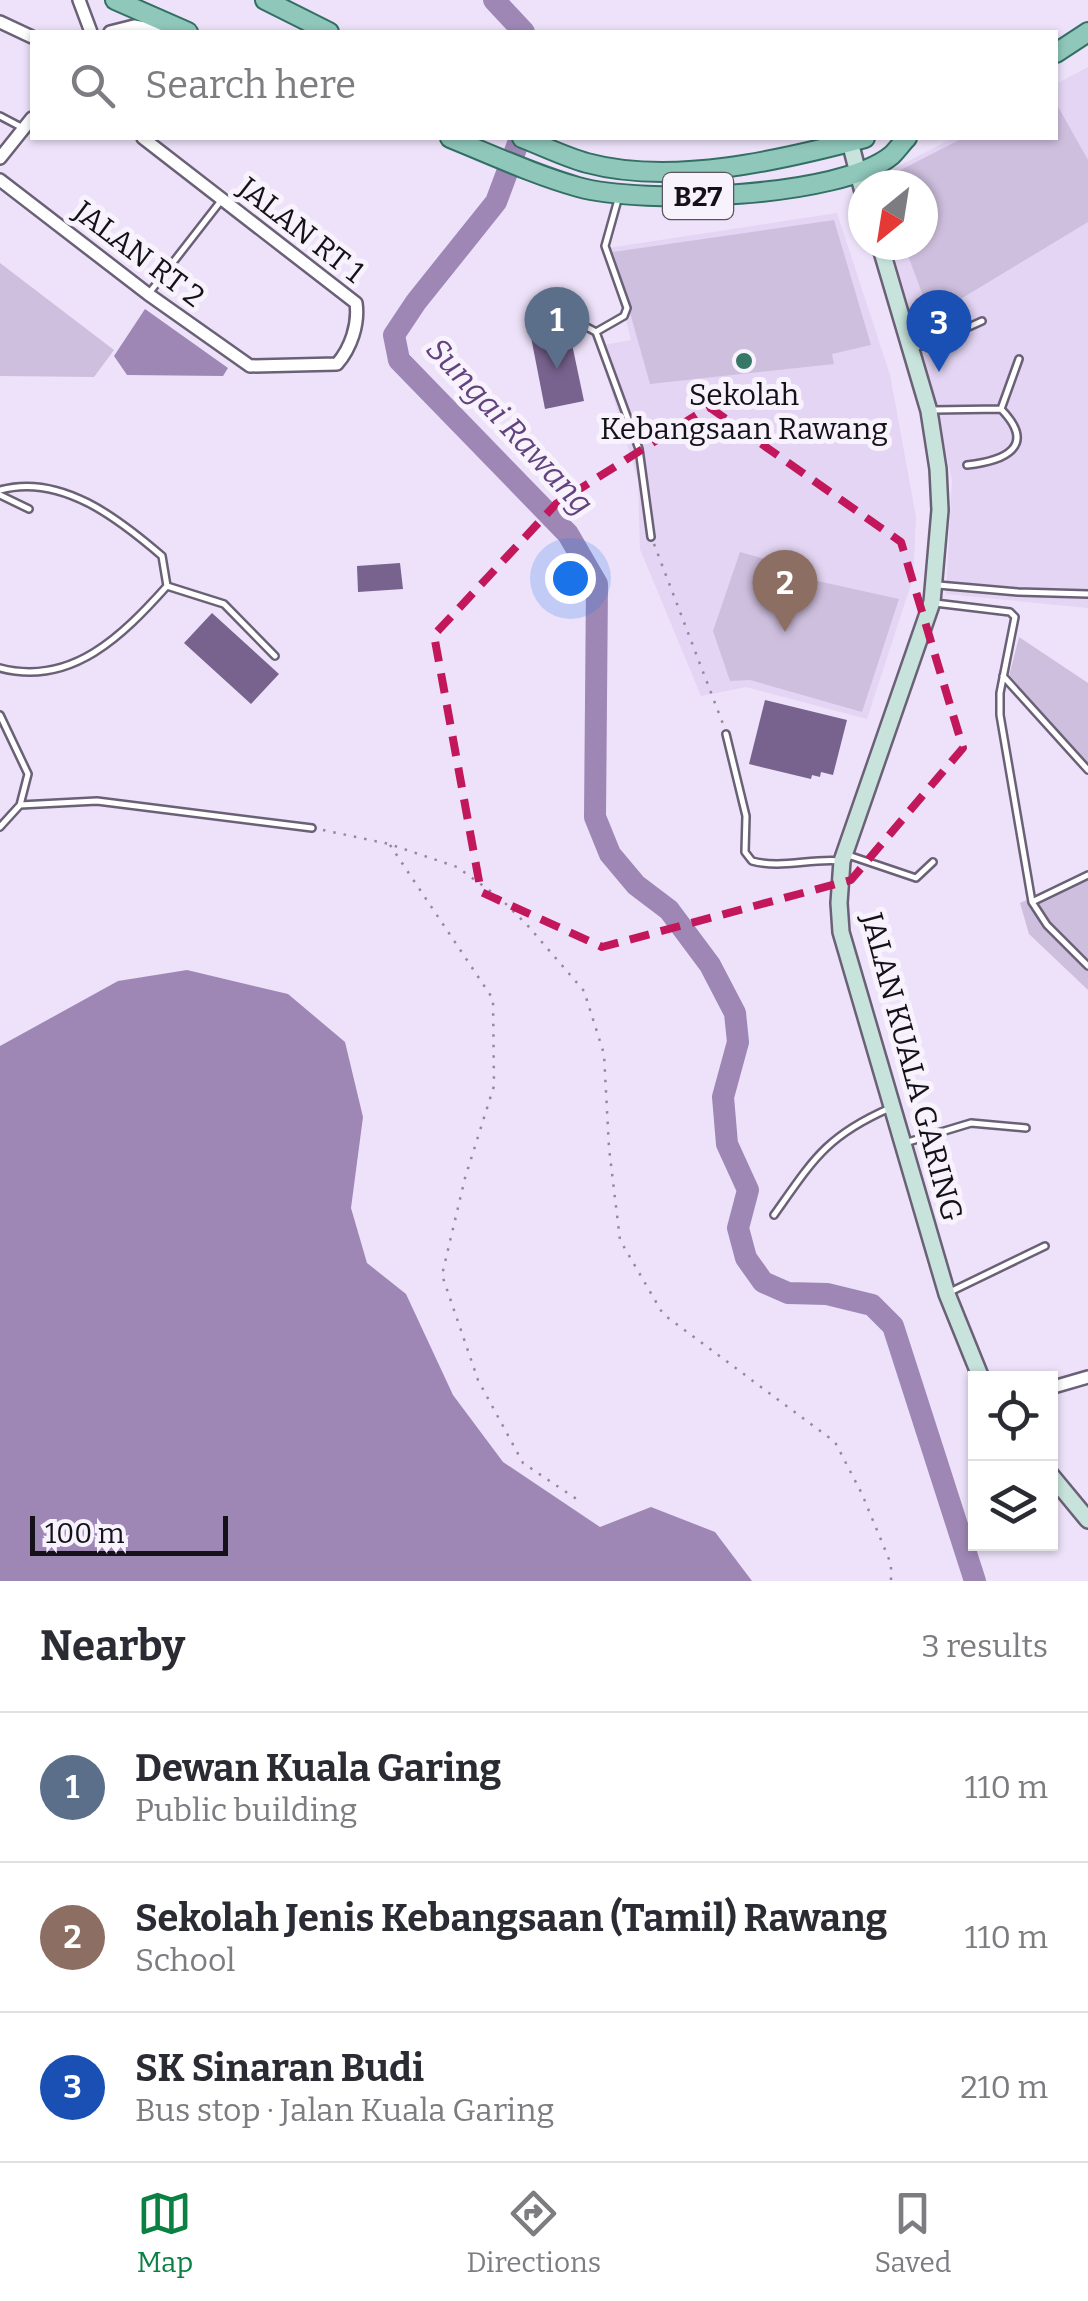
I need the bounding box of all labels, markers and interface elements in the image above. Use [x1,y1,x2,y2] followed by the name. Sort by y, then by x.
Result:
[30,30,1058,140] search box
[65,58,120,113] icon: search
[145,62,356,108] text: Search here
[230,169,371,290] street label: JALAN RT 1
[848,170,938,260] north arrow
[663,173,733,219] road number: B27
[66,193,211,315] street label: JALAN RT 2
[524,286,590,369] pin: 1
[906,290,972,372] pin: 3
[419,330,601,522] water label: Sungai Rawang
[733,350,755,372] marker: Sekolah Kebangsaan Rawang
[600,377,888,447] place label: Sekolah Kebangsaan Rawang
[752,550,818,632] pin: 2
[545,553,596,604] your location
[853,908,970,1225] street label: JALAN KUALA GARING
[968,1371,1058,1551] map controls
[968,1371,1058,1461] button: locate
[968,1461,1058,1551] button: layers
[30,1511,228,1556] scale bar
[45,1517,125,1550] text: 100 m
[40,1621,185,1671] text: Nearby
[922,1627,1048,1665] text: 3 results
[135,1745,501,1791] text: Dewan Kuala Garing
[66,1768,79,1806] text: 1
[965,1768,1048,1806] text: 110 m
[135,1791,357,1829] text: Public building
[135,1895,887,1941] text: Sekolah Jenis Kebangsaan (Tamil) Rawang
[63,1918,82,1956] text: 2
[965,1918,1048,1956] text: 110 m
[135,1941,236,1979] text: School
[135,2045,424,2091] text: SK Sinaran Budi
[63,2068,82,2106] text: 3
[960,2068,1048,2106] text: 210 m
[135,2091,554,2129] text: Bus stop · Jalan Kuala Garing
[137,2186,193,2279] tab: Map
[466,2186,601,2279] tab: Directions
[874,2186,951,2279] tab: Saved

